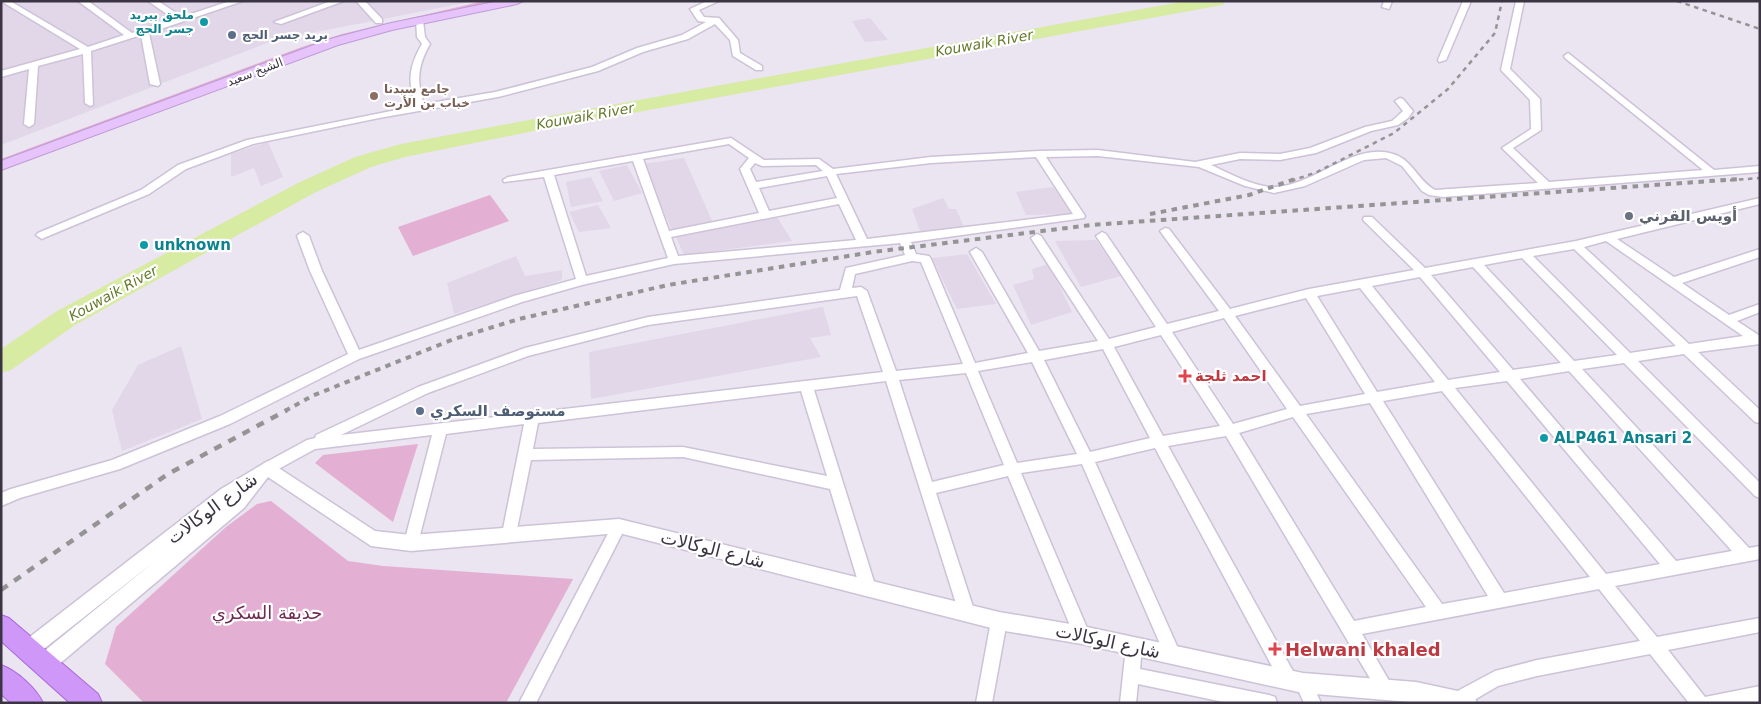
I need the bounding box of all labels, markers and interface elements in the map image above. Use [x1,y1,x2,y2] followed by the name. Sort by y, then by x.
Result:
[130,8,194,36] place label: ملحق ببريد جسر الحج
[198,16,210,28] marker: ملحق ببريد جسر الحج
[934,26,1035,59] water label: Kouwaik River
[242,28,328,42] place label: بريد جسر الحج
[226,29,238,41] marker: بريد جسر الحج
[225,55,285,89] street label: الشيخ سعيد
[384,82,470,110] place label: جامع سيدنا خباب بن الأرت
[368,90,380,102] marker: جامع سيدنا خباب بن الأرت
[535,99,636,132] water label: Kouwaik River
[1639,206,1737,225] place label: أويس القرني
[1623,210,1635,222] marker: أويس القرني
[154,236,231,254] place label: unknown
[138,239,150,251] marker: unknown
[66,261,161,324] water label: Kouwaik River
[1195,367,1267,385] place label: احمد ثلجة
[1179,370,1191,382] marker: احمد ثلجة
[430,402,566,421] place label: مستوصف السكري
[414,405,426,417] marker: مستوصف السكري
[1554,429,1692,447] place label: ALP461 Ansari 2
[1538,432,1550,444] marker: ALP461 Ansari 2
[163,468,262,549] street label: شارع الوكالات
[658,526,767,573] street label: شارع الوكالات
[212,602,322,624] park label: حديقة السكري
[1053,620,1162,663] street label: شارع الوكالات
[1285,639,1441,660] place label: Helwani khaled
[1269,643,1281,655] marker: Helwani khaled

